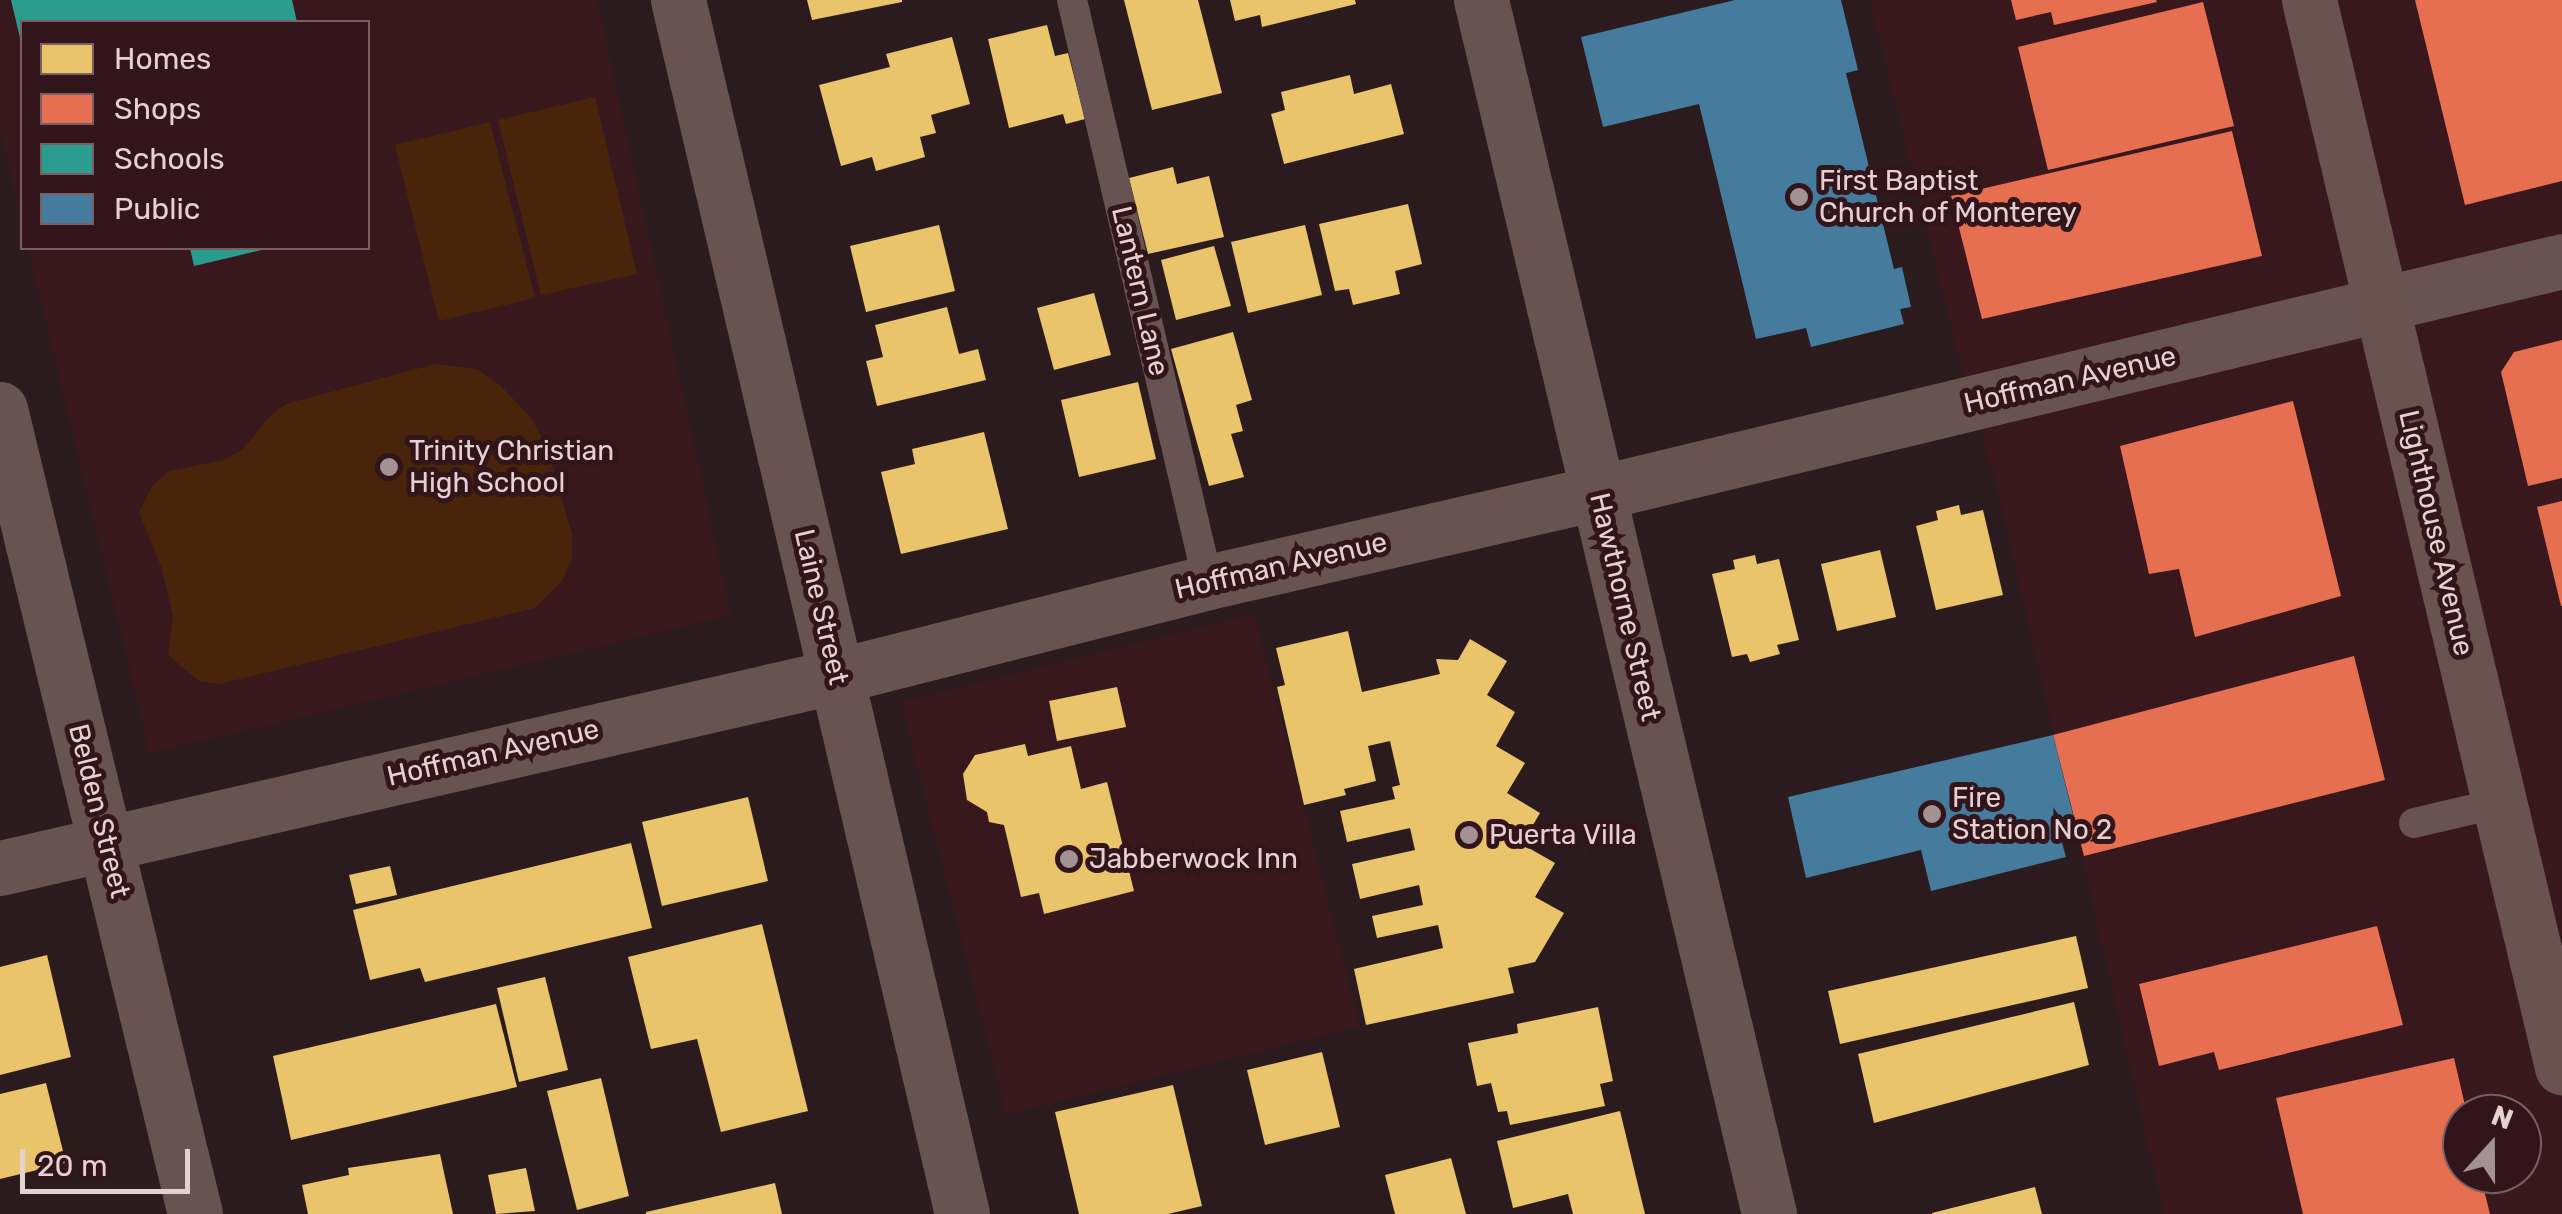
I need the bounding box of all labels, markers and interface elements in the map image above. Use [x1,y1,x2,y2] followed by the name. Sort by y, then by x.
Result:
[20,20,370,250] legend
[114,41,211,77] text: Homes
[114,91,201,127] text: Shops
[114,141,225,177] text: Schools
[1819,164,2077,230] place label: First Baptist Church of Monterey
[1788,186,1810,208] marker: First Baptist Church of Monterey
[114,191,200,227] text: Public
[1104,203,1176,379] street label: Lantern Lane
[1960,339,2180,421] street label: Hoffman Avenue
[2391,406,2481,660] street label: Lighthouse Avenue
[409,434,615,500] place label: Trinity Christian High School
[378,456,400,478] marker: Trinity Christian High School
[1582,490,1668,724] street label: Hawthorne Street
[1171,525,1391,607] street label: Hoffman Avenue
[787,526,855,688] street label: Laine Street
[383,712,603,794] street label: Hoffman Avenue
[61,720,137,902] street label: Belden Street
[1952,781,2112,847] place label: Fire Station No 2
[1921,803,1943,825] marker: Fire Station No 2
[1489,818,1638,852] place label: Puerta Villa
[1458,824,1480,846] marker: Puerta Villa
[1089,842,1298,876] place label: Jabberwock Inn
[1058,848,1080,870] marker: Jabberwock Inn
[2442,1094,2542,1194] north arrow
[2487,1098,2518,1136] text: N
[25,1129,195,1191] scale bar
[37,1148,108,1184] text: 20 m

